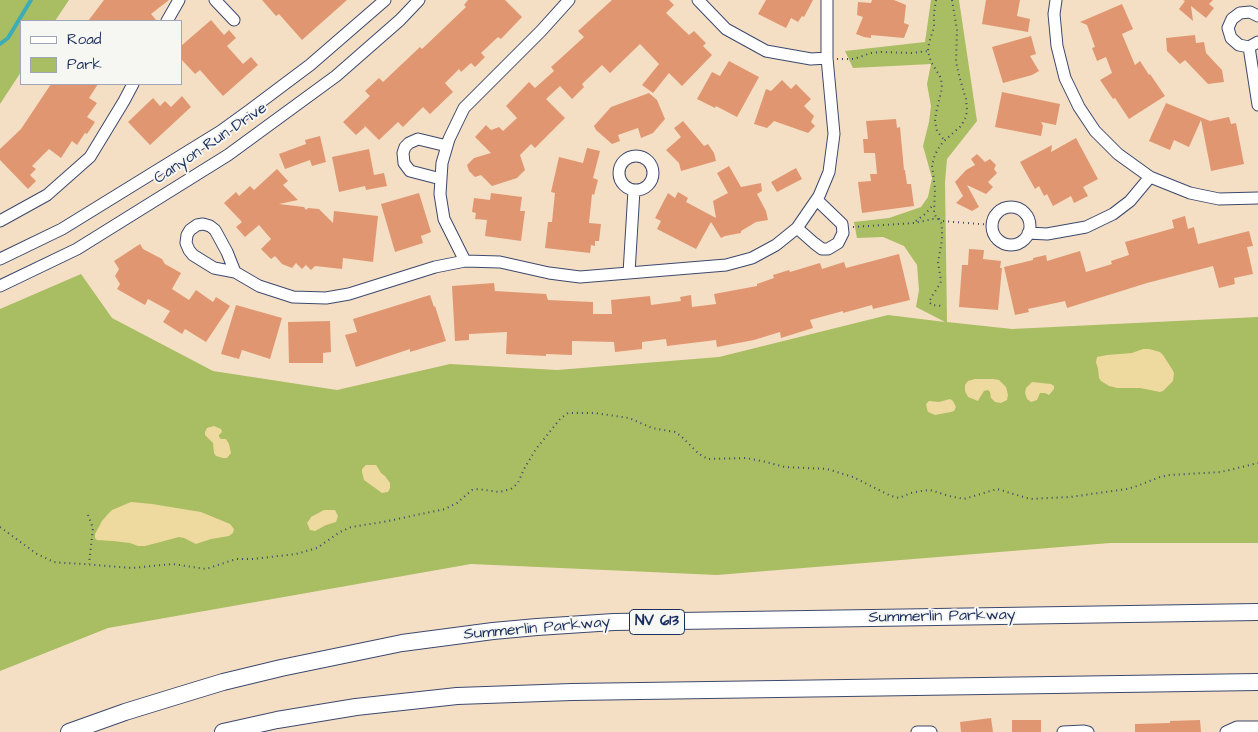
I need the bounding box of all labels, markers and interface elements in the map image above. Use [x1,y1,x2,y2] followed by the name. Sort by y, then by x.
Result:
[20,20,182,85] legend
[67,29,101,50] text: Road
[67,54,102,75] text: Park
[151,99,271,189] street label: Canyon Run Drive
[868,606,1016,628] street label: Summerlin Parkway
[630,610,684,634] road number: NV 613
[463,613,611,645] street label: Summerlin Parkway

